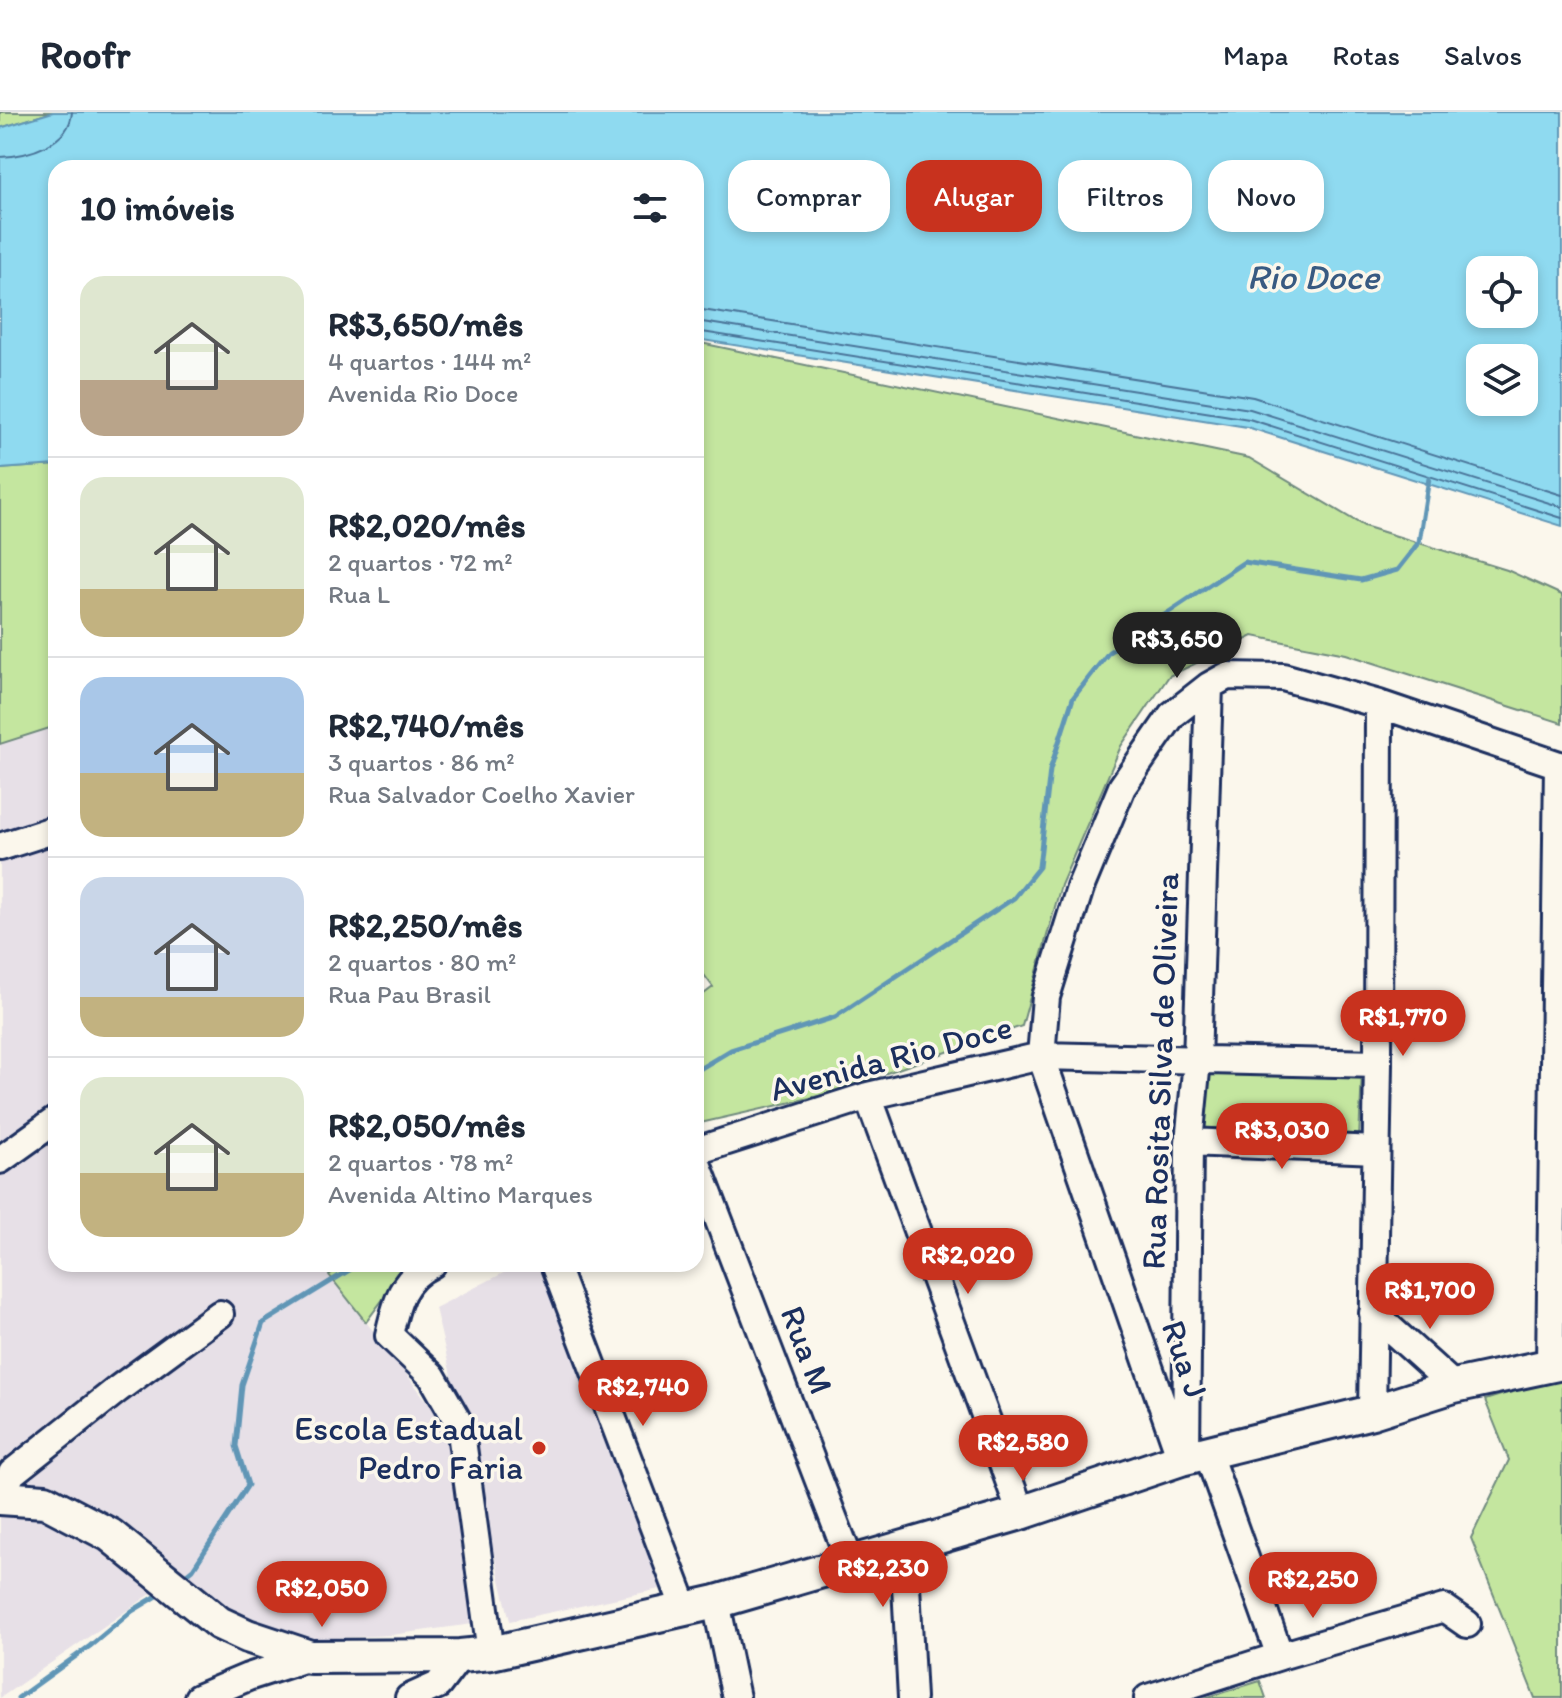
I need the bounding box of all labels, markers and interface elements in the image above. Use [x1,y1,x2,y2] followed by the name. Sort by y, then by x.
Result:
[40,32,130,78] text: Roofr
[1223,38,1288,72] text: Mapa
[1332,38,1400,72] text: Rotas
[1444,38,1522,72] text: Salvos
[728,160,890,232] chip: Comprar
[906,160,1042,232] chip: Alugar
[1058,160,1192,232] chip: Filtros
[1208,160,1324,232] chip: Novo
[628,186,672,230] icon: filters
[80,188,235,229] text: 10 imóveis
[1247,255,1381,298] water label: Rio Doce
[1466,256,1538,416] map controls
[1466,256,1538,328] button: locate
[328,304,523,345] text: R$3,650/mês
[144,308,240,404] icon: home
[1466,344,1538,416] button: layers
[328,345,531,377] text: 4 quartos · 144 m²
[328,377,518,409] text: Avenida Rio Doce
[328,505,526,546] text: R$2,020/mês
[144,509,240,605] icon: home
[328,546,513,578] text: 2 quartos · 72 m²
[328,578,390,610] text: Rua L
[1103,612,1251,680] pin: R$3,650
[1131,622,1223,654] text: R$3,650
[328,705,524,746] text: R$2,740/mês
[144,709,240,805] icon: home
[328,746,515,778] text: 3 quartos · 86 m²
[328,778,635,810] text: Rua Salvador Coelho Xavier
[1133,871,1187,1270] street label: Rua Rosita Silva de Oliveira
[328,905,523,946] text: R$2,250/mês
[144,909,240,1005] icon: home
[328,946,516,978] text: 2 quartos · 80 m²
[328,978,491,1010] text: Rua Pau Brasil
[1329,990,1477,1058] pin: R$1,770
[1359,1000,1447,1032] text: R$1,770
[765,1006,1017,1110] street label: Avenida Rio Doce
[1208,1103,1356,1171] pin: R$3,030
[328,1105,526,1146] text: R$2,050/mês
[144,1109,240,1205] icon: home
[1234,1113,1330,1145] text: R$3,030
[328,1146,513,1178] text: 2 quartos · 78 m²
[328,1178,593,1210] text: Avenida Altino Marques
[894,1228,1042,1296] pin: R$2,020
[921,1238,1015,1270] text: R$2,020
[1356,1263,1504,1331] pin: R$1,700
[1384,1273,1476,1305] text: R$1,700
[772,1300,842,1400] street label: Rua M
[1153,1315,1217,1403] street label: Rua J
[569,1360,717,1428] pin: R$2,740
[596,1370,690,1402] text: R$2,740
[294,1408,523,1488] place label: Escola Estadual Pedro Faria
[949,1415,1097,1483] pin: R$2,580
[977,1425,1069,1457] text: R$2,580
[530,1439,548,1457] marker: Escola Estadual Pedro Faria
[809,1541,957,1609] pin: R$2,230
[837,1551,929,1583] text: R$2,230
[1239,1552,1387,1620] pin: R$2,250
[248,1561,396,1629] pin: R$2,050
[1267,1562,1359,1594] text: R$2,250
[275,1571,369,1603] text: R$2,050

